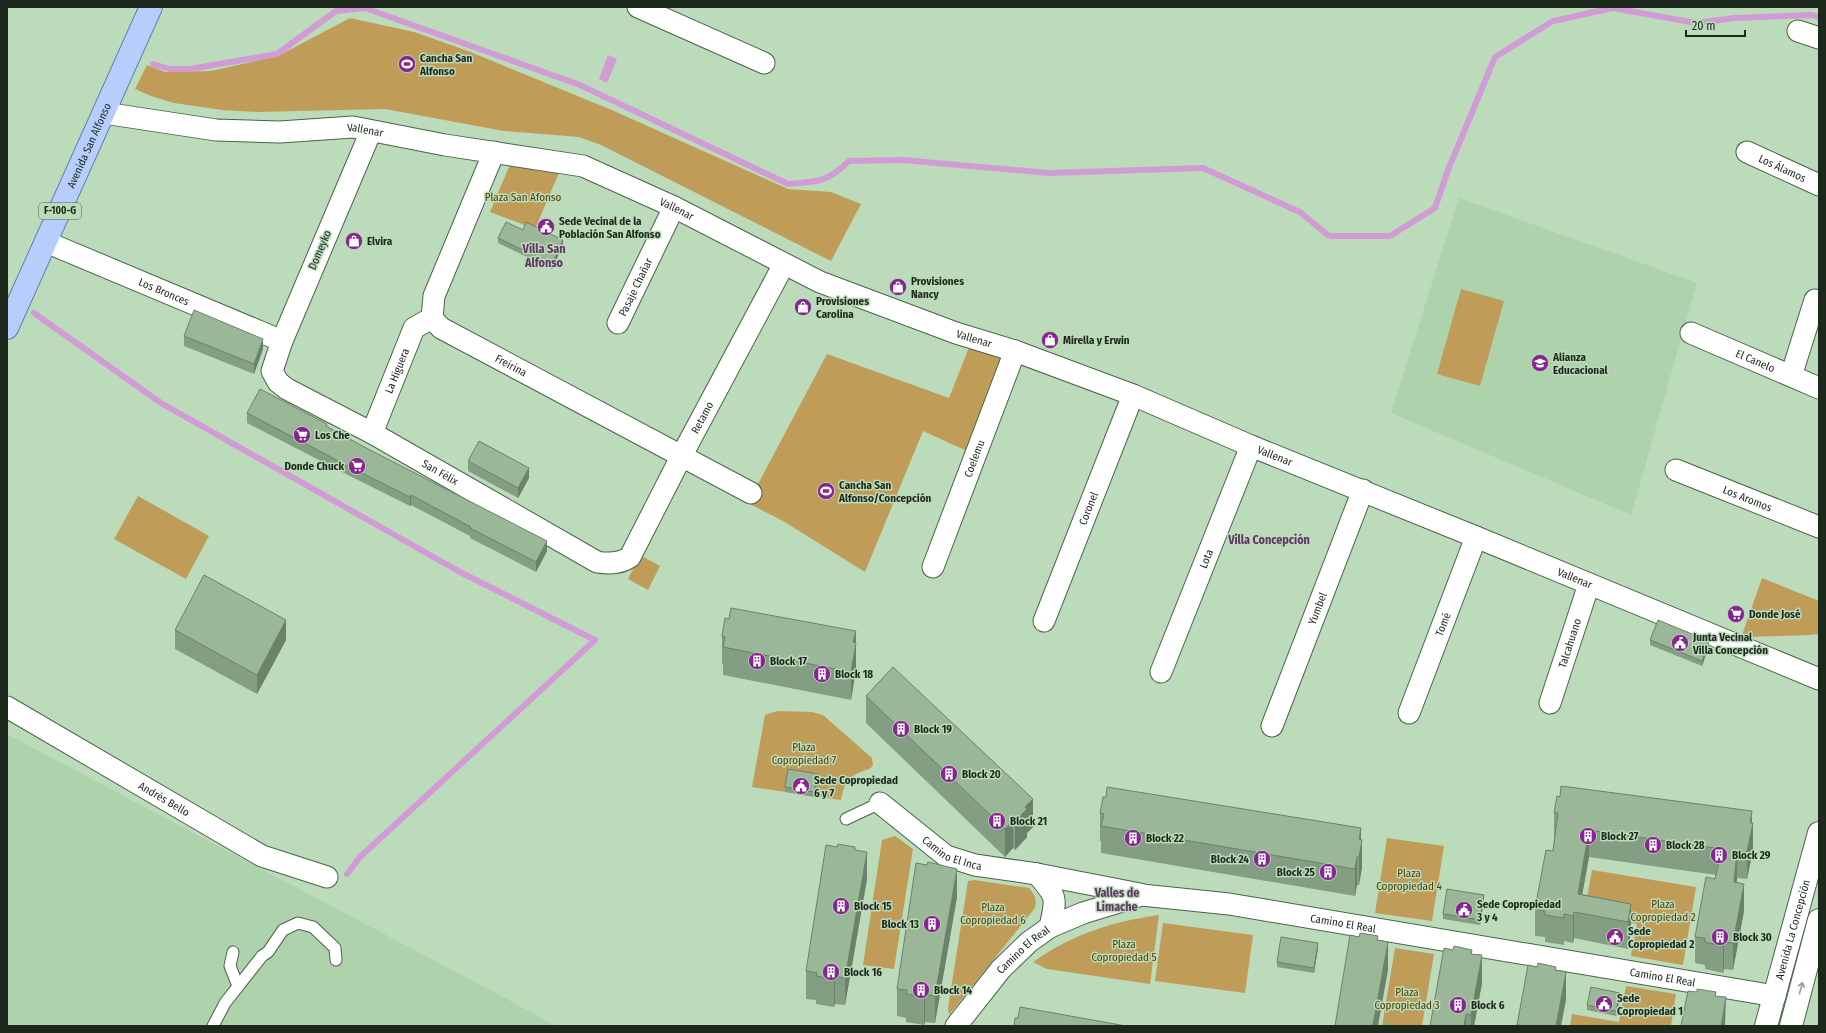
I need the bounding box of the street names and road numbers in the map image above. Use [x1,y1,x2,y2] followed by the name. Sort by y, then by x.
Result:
[64,101,114,190] street label: Avenida San Alfonso
[347,120,385,139] street label: Vallenar
[1757,152,1808,185] street label: Los Álamos
[658,195,696,223] street label: Vallenar
[39,203,81,219] road number: F-100-G
[306,228,334,272] street label: Domeyko
[616,256,655,318] street label: Pasaje Chañar
[137,275,192,308] street label: Los Bronces
[955,327,994,350] street label: Vallenar
[382,346,412,395] street label: La Higuera
[1734,346,1777,375] street label: El Canelo
[493,352,529,379] street label: Freirina
[688,399,716,436] street label: Retamo
[961,438,987,479] street label: Coelemu
[1255,443,1295,469] street label: Vallenar
[420,457,461,488] street label: San Félix
[1721,483,1774,514] street label: Los Aromos
[1076,490,1101,527] street label: Coronel
[1197,547,1216,570] street label: Lota
[1556,565,1595,591] street label: Vallenar
[1305,590,1329,626] street label: Yumbel
[1432,611,1453,638] street label: Tomé
[1555,617,1584,670] street label: Talcahuano
[136,779,192,819] street label: Andrés Bello
[920,833,983,872] street label: Camino El Inca
[1773,878,1812,981] street label: Avenida La Concepción
[1309,911,1377,935] street label: Camino El Real
[994,923,1052,976] street label: Camino El Real
[1629,965,1696,989] street label: Camino El Real

